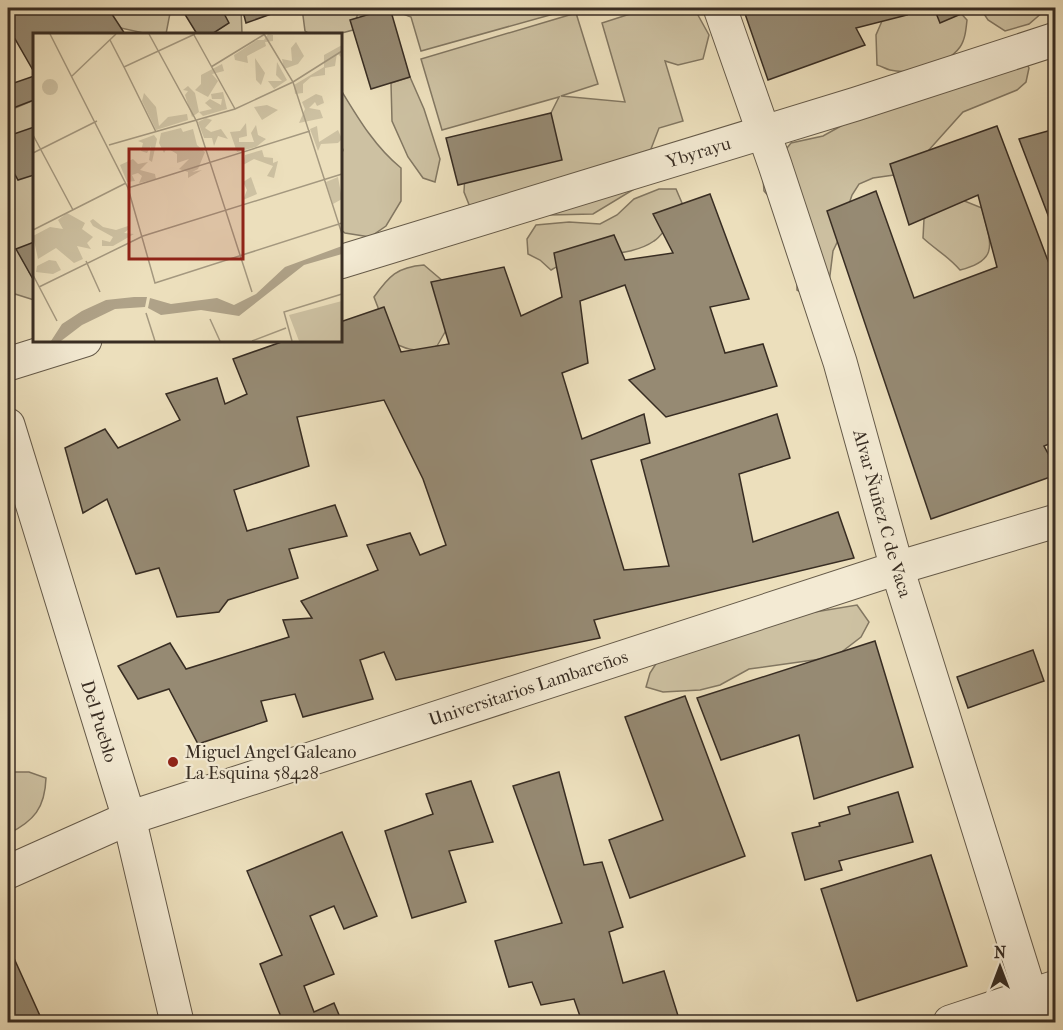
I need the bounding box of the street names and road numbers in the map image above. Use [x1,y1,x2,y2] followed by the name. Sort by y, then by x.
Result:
[663,133,734,173] street label: Ybyrayu
[848,426,916,601] street label: Alvar Ñuñez C de Vaca
[426,646,631,731] street label: Universitarios Lambareños
[76,678,121,765] street label: Del Pueblo

